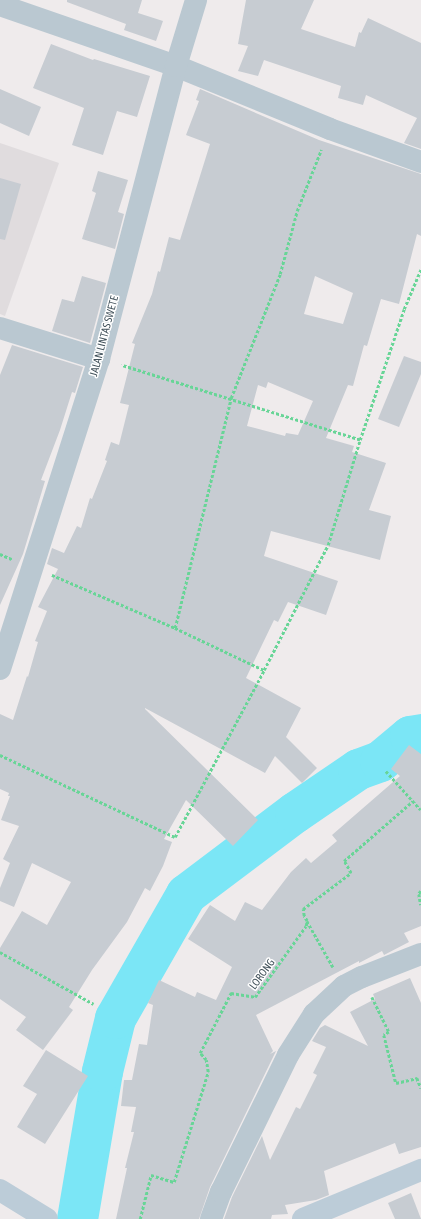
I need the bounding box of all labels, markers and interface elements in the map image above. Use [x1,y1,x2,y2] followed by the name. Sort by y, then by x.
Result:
[87,294,121,378] street label: JALAN LINTAS SWETE
[246,956,278,992] street label: LORONG

